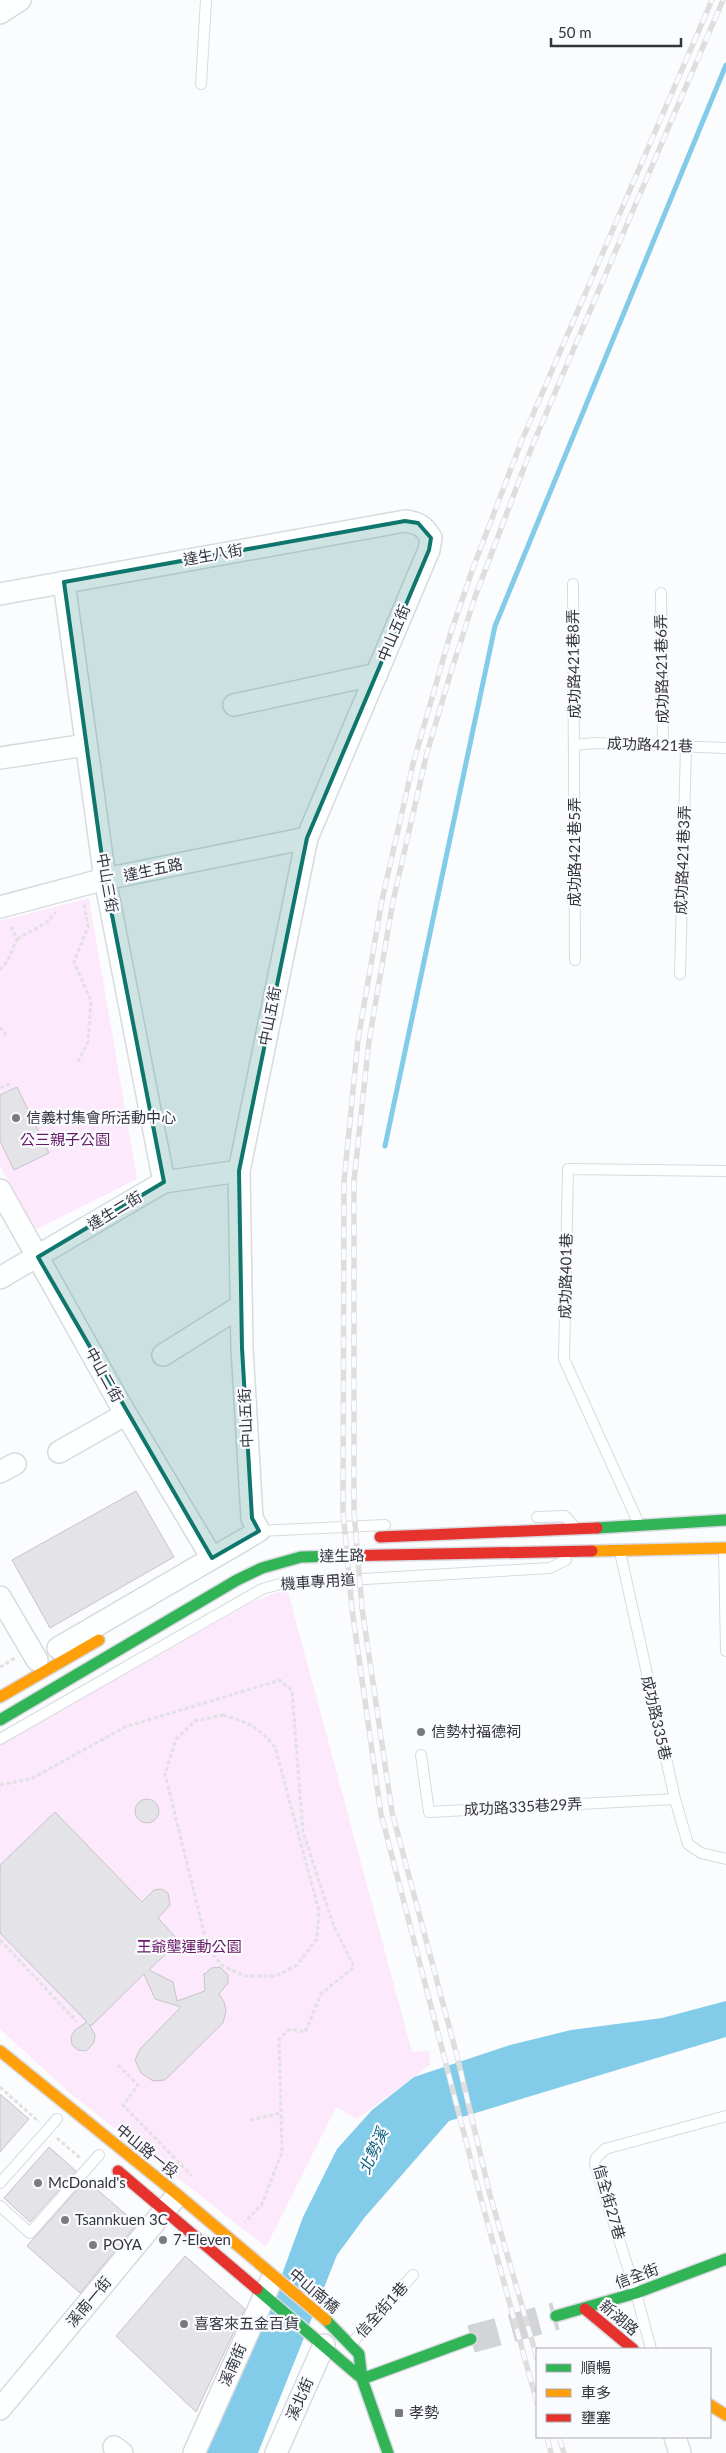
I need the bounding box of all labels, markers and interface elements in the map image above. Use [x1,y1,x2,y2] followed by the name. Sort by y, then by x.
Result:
[551,15,681,47] scale bar
[558,23,592,41] text: 50 m
[182,540,244,568] street label: 達生八街
[373,601,413,664] street label: 中山五街
[563,609,583,719] street label: 成功路421巷8弄
[651,614,671,724] street label: 成功路421巷6弄
[607,734,693,754] street label: 成功路421巷
[565,797,583,907] street label: 成功路421巷5弄
[671,805,693,915] street label: 成功路421巷3弄
[94,852,122,914] street label: 中山三街
[122,854,184,884] street label: 達生五路
[254,985,284,1047] street label: 中山五街
[26,1108,176,1126] place label: 信義村集會所活動中心
[10,1112,22,1124] marker: 信義村集會所活動中心
[20,1130,110,1148] park label: 公三親子公園
[84,1187,145,1233] street label: 達生二街
[555,1233,575,1319] street label: 成功路401巷
[82,1344,127,1405] street label: 中山二街
[234,1388,256,1448] street label: 中山五街
[319,1546,365,1564] street label: 達生路
[280,1569,356,1593] street label: 機車專用道
[639,1674,675,1762] street label: 成功路335巷
[431,1722,521,1740] place label: 信勢村福德祠
[415,1726,427,1738] marker: 信勢村福德祠
[463,1794,583,1818] street label: 成功路335巷29弄
[136,1937,242,1955] park label: 王爺壟運動公園
[113,2120,182,2181] street label: 中山路一段
[354,2123,392,2177] water label: 北勢溪
[591,2162,629,2241] street label: 信全街27巷
[48,2173,126,2191] place label: McDonald's
[32,2177,44,2189] marker: McDonald's
[75,2210,168,2228] place label: Tsannkuen 3C
[59,2214,71,2226] marker: Tsannkuen 3C
[173,2230,231,2248] place label: 7-Eleven
[157,2234,169,2246] marker: 7-Eleven
[103,2235,143,2253] place label: POYA
[87,2239,99,2251] marker: POYA
[612,2259,661,2291] street label: 信全街
[286,2264,343,2316] street label: 中山南橋
[62,2273,114,2330] street label: 溪南一街
[352,2278,411,2341] street label: 信全街1巷
[597,2296,643,2339] street label: 新湖路
[194,2314,299,2332] place label: 喜客來五金百貨
[178,2318,190,2330] marker: 喜客來五金百貨
[215,2340,249,2389] street label: 溪南街
[536,2348,711,2438] legend
[581,2358,611,2376] text: 順暢
[282,2374,316,2423] street label: 溪北街
[581,2383,611,2401] text: 車多
[409,2403,439,2421] place label: 孝勢
[393,2407,405,2419] marker: 孝勢
[581,2408,611,2426] text: 壅塞

